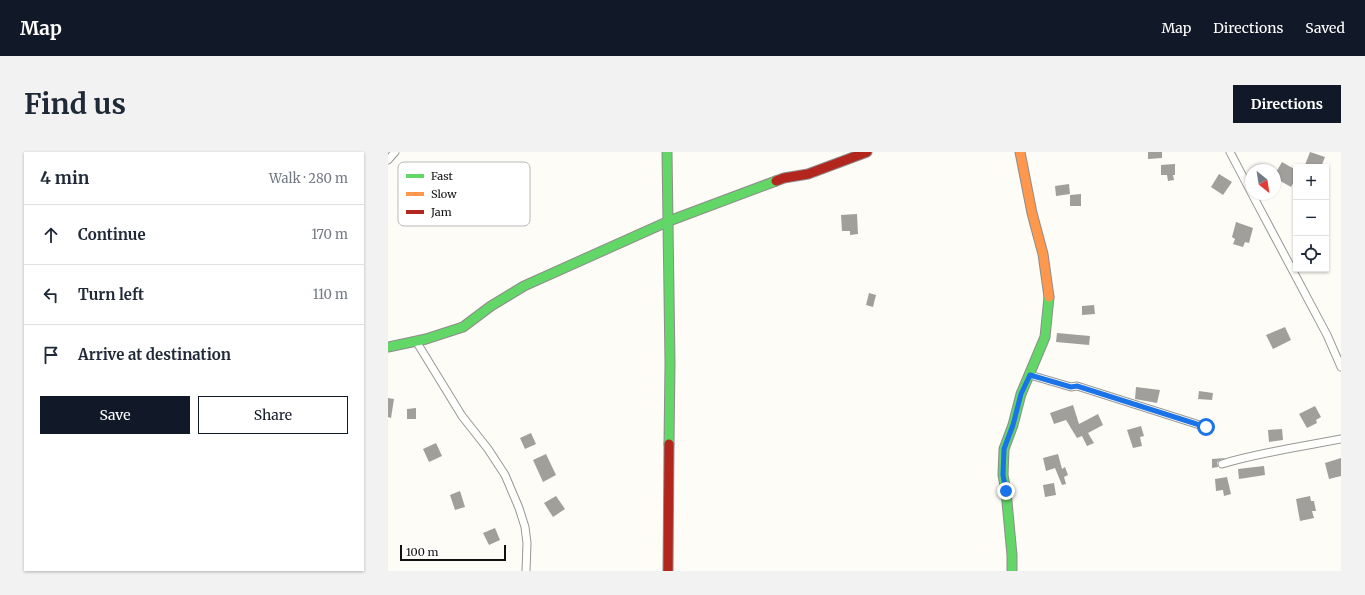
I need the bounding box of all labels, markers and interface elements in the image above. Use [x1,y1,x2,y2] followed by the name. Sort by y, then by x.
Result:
[20,16,62,40] text: Map
[1161,19,1191,37] text: Map
[1213,19,1283,37] text: Directions
[1305,19,1345,37] text: Saved
[1233,85,1341,123] button: Directions
[24,86,126,122] text: Find us
[398,162,530,226] legend
[1245,164,1281,200] north arrow
[1293,164,1329,272] map controls
[1293,164,1329,200] button: +
[40,167,89,189] text: 4 min
[431,169,454,183] text: Fast
[269,170,348,187] text: Walk · 280 m
[431,187,457,201] text: Slow
[1293,200,1329,236] button: −
[430,205,452,219] text: Jam
[40,224,62,246] icon: ahead
[78,225,146,244] text: Continue
[311,226,348,243] text: 170 m
[1293,236,1329,272] button: locate
[40,284,62,306] icon: left
[78,285,144,304] text: Turn left
[313,286,348,303] text: 110 m
[40,344,62,366] icon: arrive
[78,345,231,364] text: Arrive at destination
[40,396,190,434] button: Save
[198,396,348,434] button: Share
[1197,418,1215,436] route start
[997,482,1015,500] route end
[400,543,506,562] scale bar
[406,545,438,559] text: 100 m

